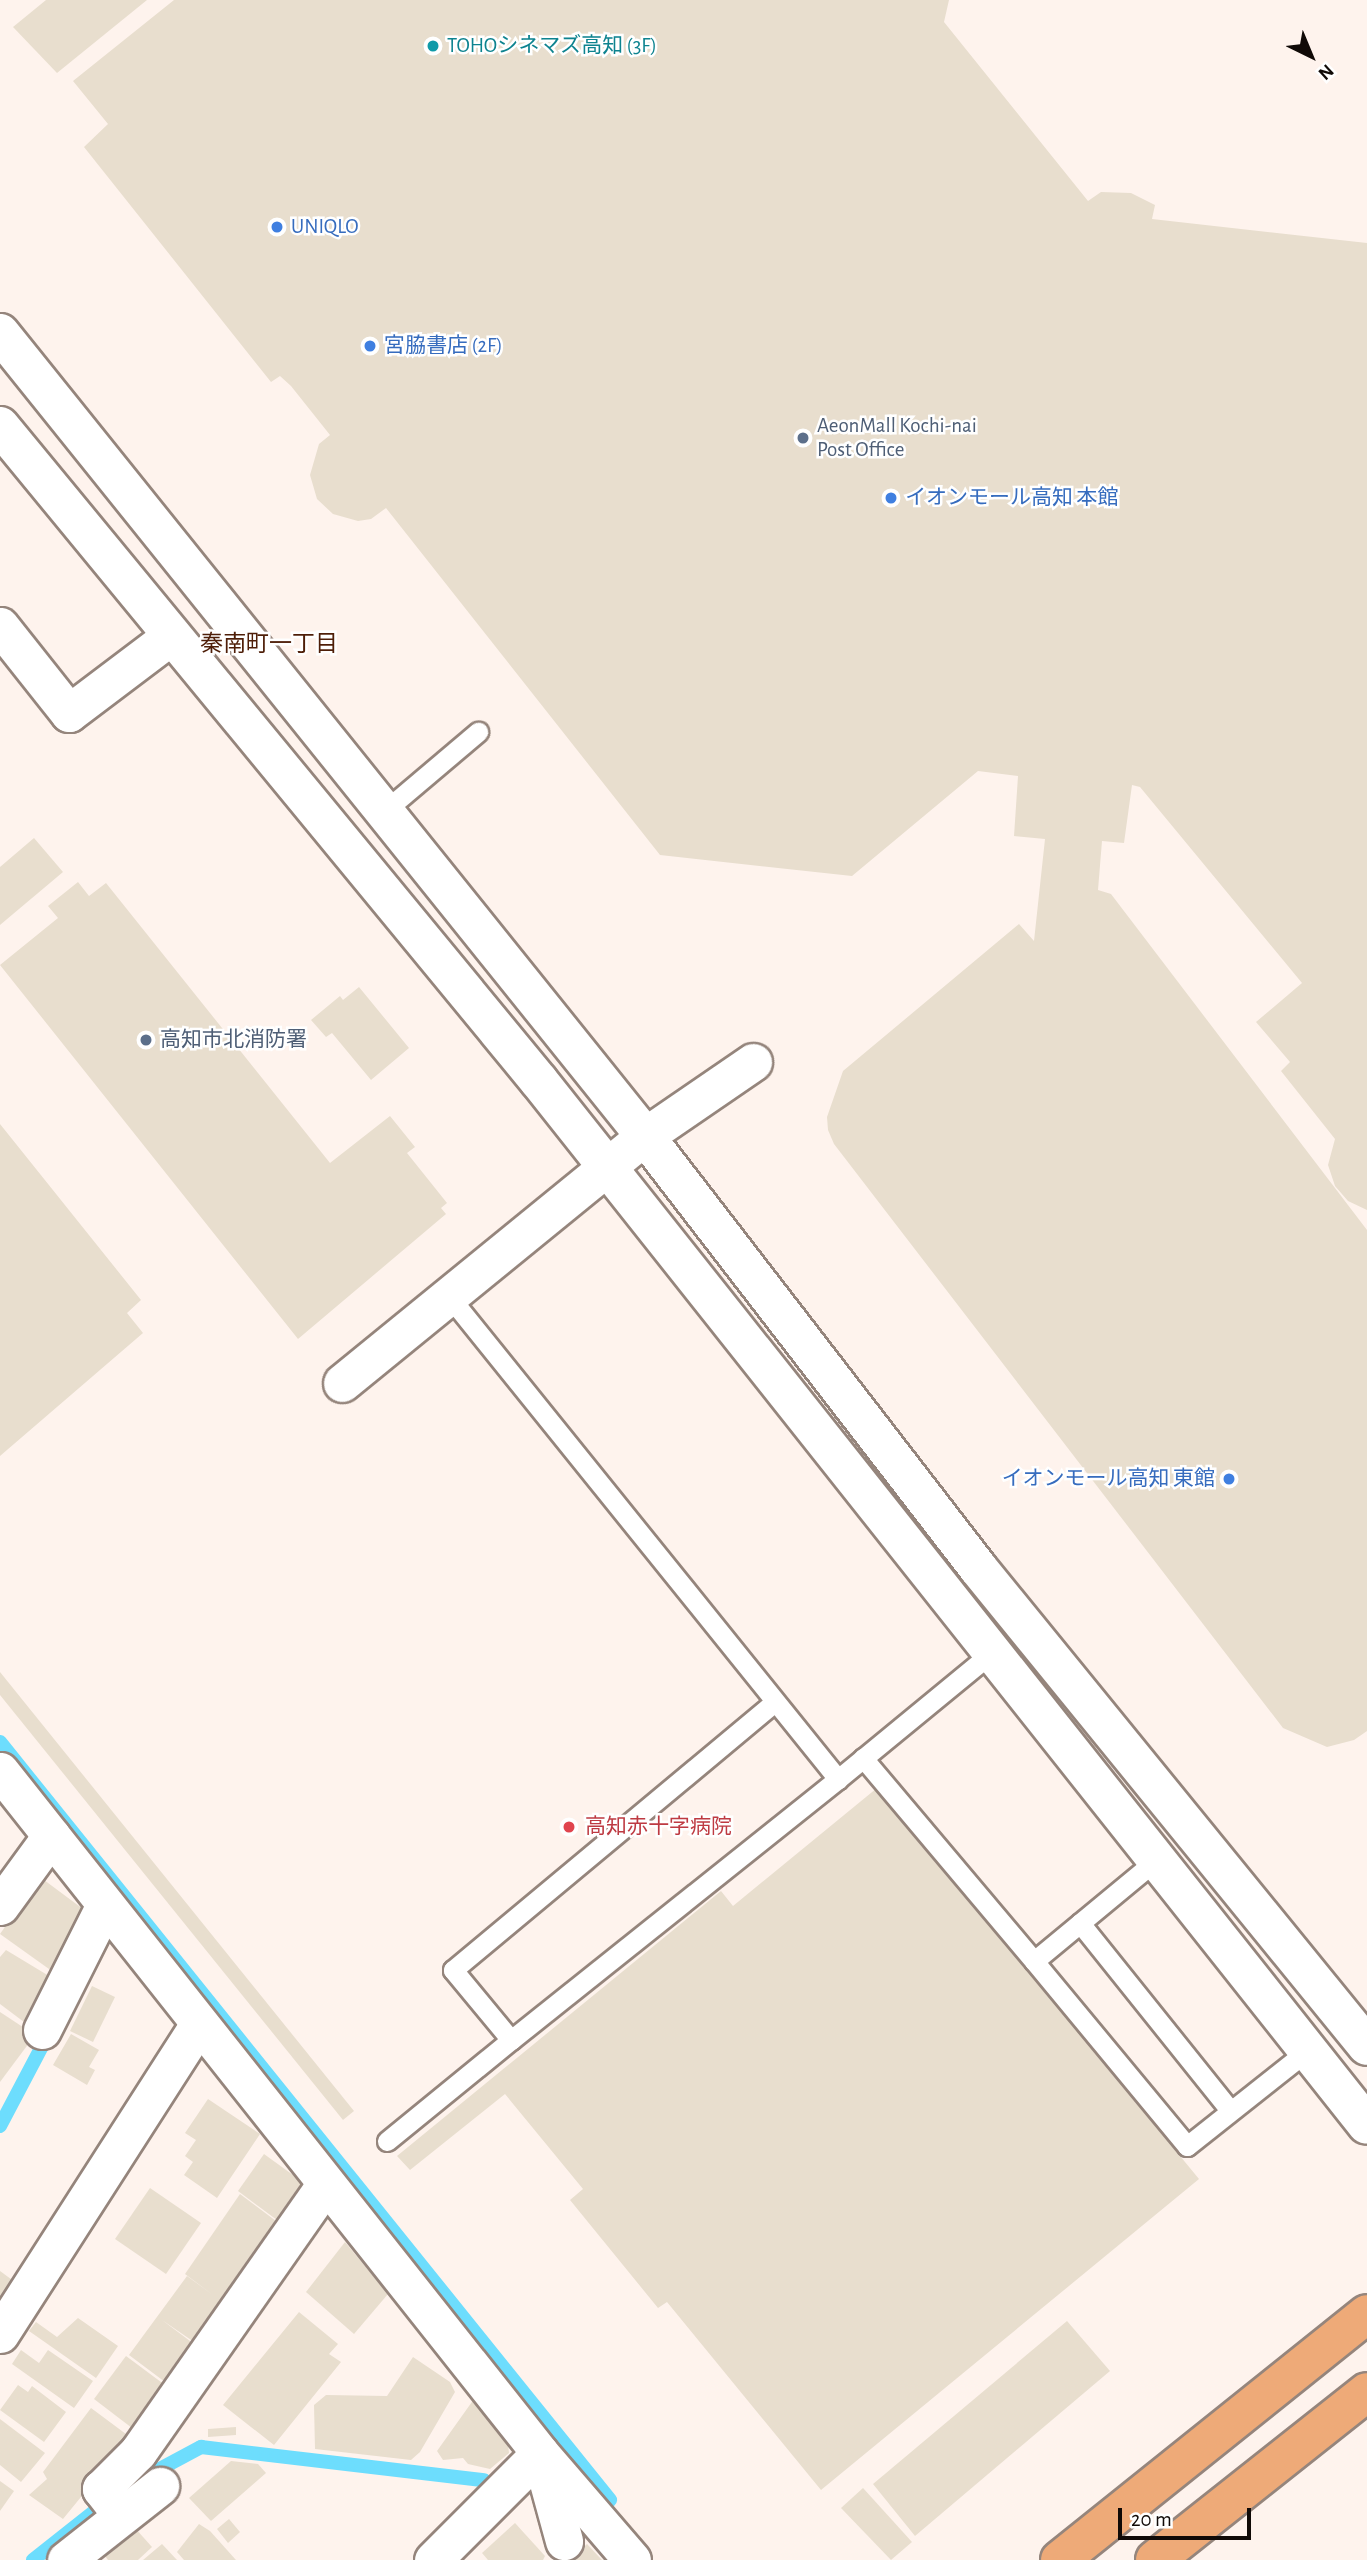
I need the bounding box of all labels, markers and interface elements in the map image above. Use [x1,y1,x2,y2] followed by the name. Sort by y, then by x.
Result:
[1276,21,1346,91] north arrow
[447,33,657,59] place label: TOHOシネマズ高知 (3F)
[425,38,441,54] marker: TOHOシネマズ高知 (3F)
[1314,60,1337,83] text: N
[291,214,359,240] place label: UNIQLO
[269,219,285,235] marker: UNIQLO
[384,333,503,359] place label: 宮脇書店 (2F)
[362,338,378,354] marker: 宮脇書店 (2F)
[817,413,977,463] place label: AeonMall Kochi-nai Post Office
[795,430,811,446] marker: AeonMall Kochi-nai Post Office
[905,485,1118,511] place label: イオンモール高知 本館
[883,490,899,506] marker: イオンモール高知 本館
[200,631,338,659] district label: 秦南町一丁目
[160,1027,307,1053] place label: 高知市北消防署
[138,1032,154,1048] marker: 高知市北消防署
[1002,1466,1215,1492] place label: イオンモール高知 東館
[1221,1471,1237,1487] marker: イオンモール高知 東館
[585,1814,732,1840] place label: 高知赤十字病院
[559,1817,579,1837] marker: 高知赤十字病院
[1122,2494,1255,2538] scale bar
[1131,2509,1172,2530] text: 20 m

